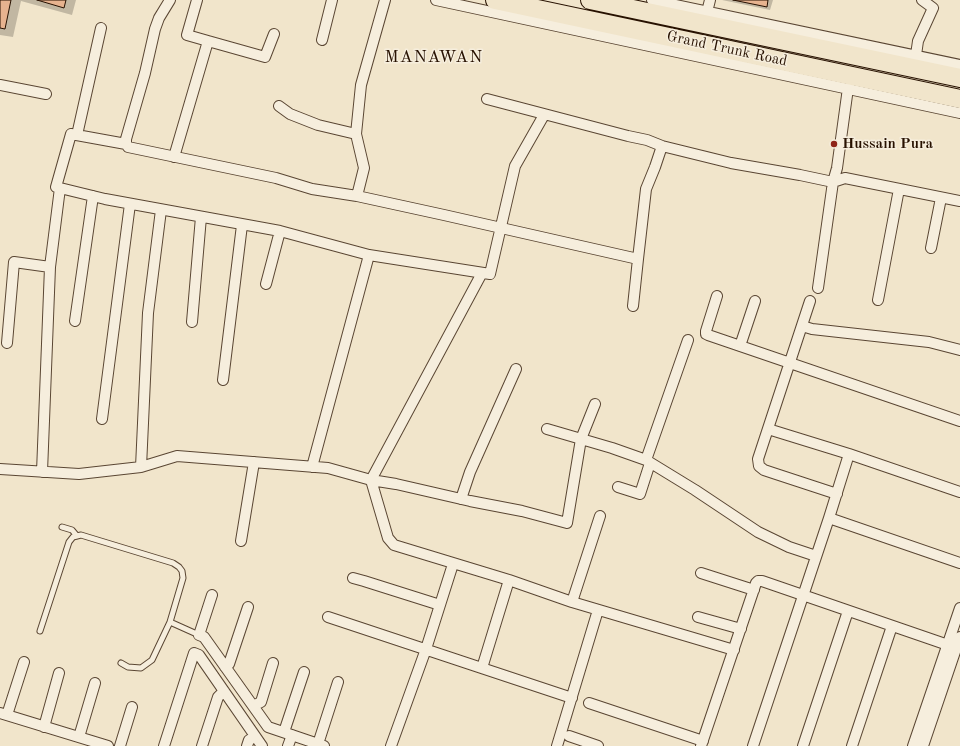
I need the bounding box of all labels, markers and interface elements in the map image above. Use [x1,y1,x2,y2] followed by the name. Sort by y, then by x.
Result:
[665,27,789,71] street label: Grand Trunk Road
[385,48,483,68] district label: MANAWAN
[842,135,933,153] place label: Hussain Pura
[829,139,839,149] marker: Hussain Pura

